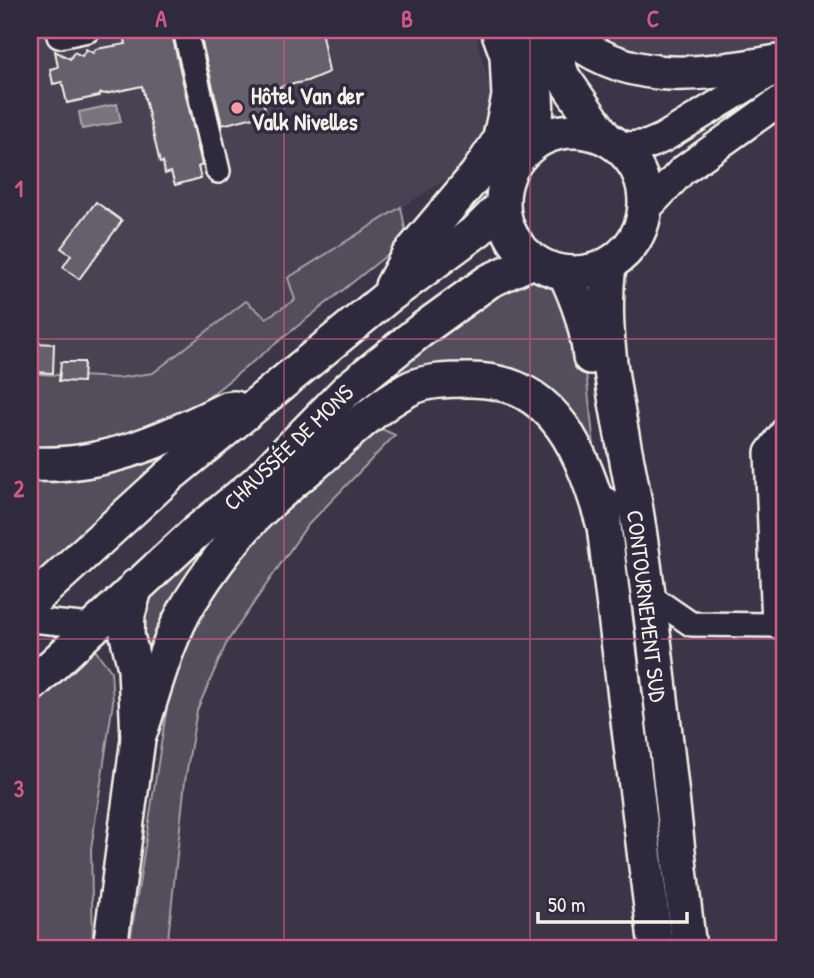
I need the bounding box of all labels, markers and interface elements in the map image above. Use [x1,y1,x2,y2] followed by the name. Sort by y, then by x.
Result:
[155,3,167,34] text: A
[401,3,413,34] text: B
[647,3,659,34] text: C
[251,80,364,137] place label: Hôtel Van der Valk Nivelles
[229,100,245,116] marker: Hôtel Van der Valk Nivelles
[15,173,23,204] text: 1
[216,377,360,517] street label: CHAUSSÉE DE MONS
[14,473,25,504] text: 2
[620,508,674,704] street label: CONTOURNEMENT SUD
[14,773,24,804] text: 3
[538,880,686,924] scale bar
[548,890,585,919] text: 50 m

